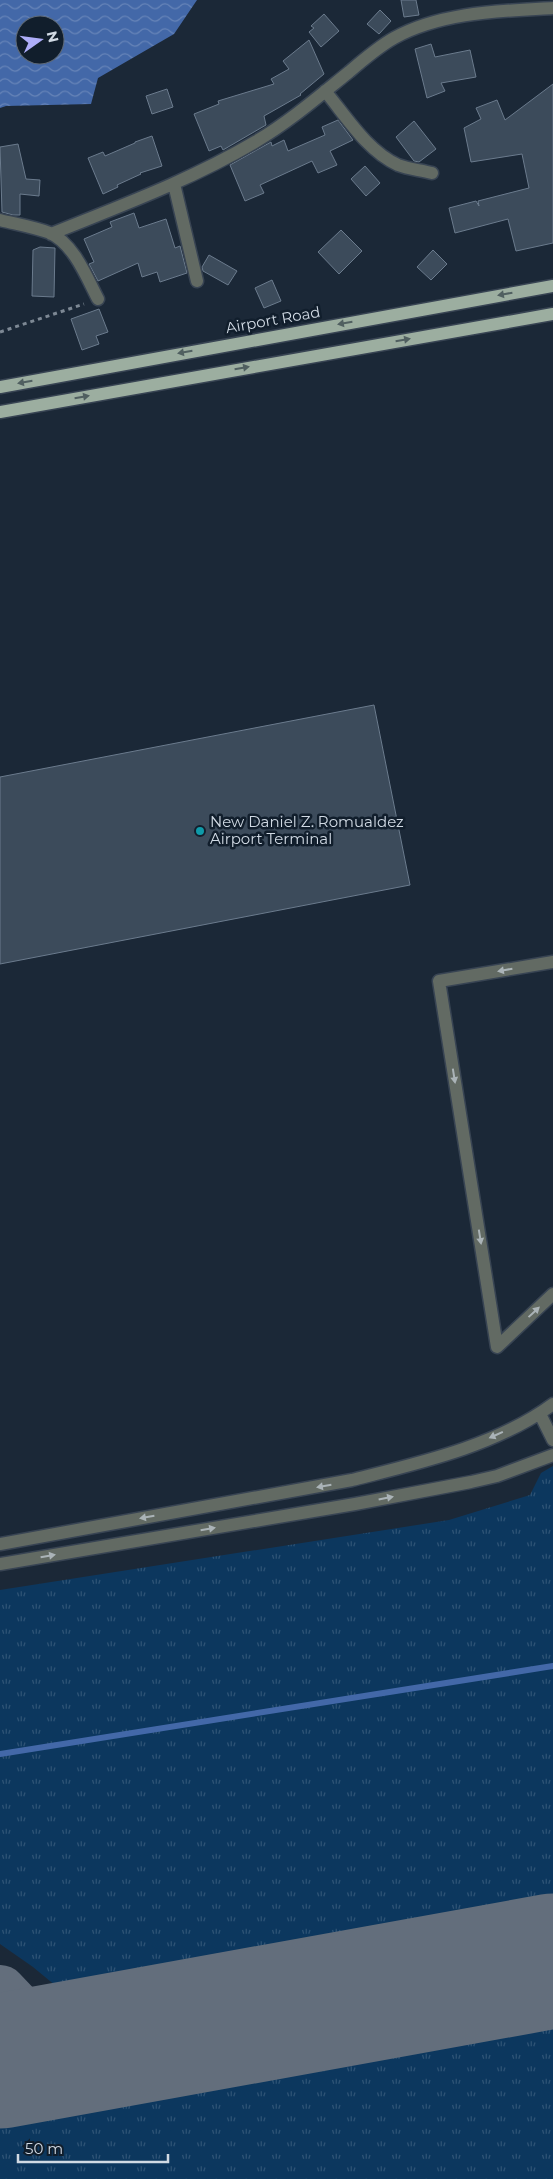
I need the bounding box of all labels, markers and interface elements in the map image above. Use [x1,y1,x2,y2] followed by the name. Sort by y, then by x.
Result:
[15,15,65,65] north arrow
[43,29,63,45] text: N
[497,291,513,299] one-way arrow
[224,302,322,337] street label: Airport Road
[337,320,353,328] one-way arrow
[395,336,411,344] one-way arrow
[177,349,193,357] one-way arrow
[235,364,251,372] one-way arrow
[17,378,33,386] one-way arrow
[75,392,91,400] one-way arrow
[210,812,404,848] place label: New Daniel Z. Romualdez Airport Terminal
[194,825,206,837] marker: New Daniel Z. Romualdez Airport Terminal
[497,967,513,975] one-way arrow
[451,1069,459,1085] one-way arrow
[476,1229,484,1245] one-way arrow
[528,1306,540,1318] one-way arrow
[489,1431,503,1439] one-way arrow
[315,1482,331,1490] one-way arrow
[378,1494,393,1502] one-way arrow
[138,1514,154,1522] one-way arrow
[201,1524,217,1532] one-way arrow
[40,1552,56,1560] one-way arrow
[18,2132,168,2164] scale bar
[25,2139,63,2158] text: 50 m

